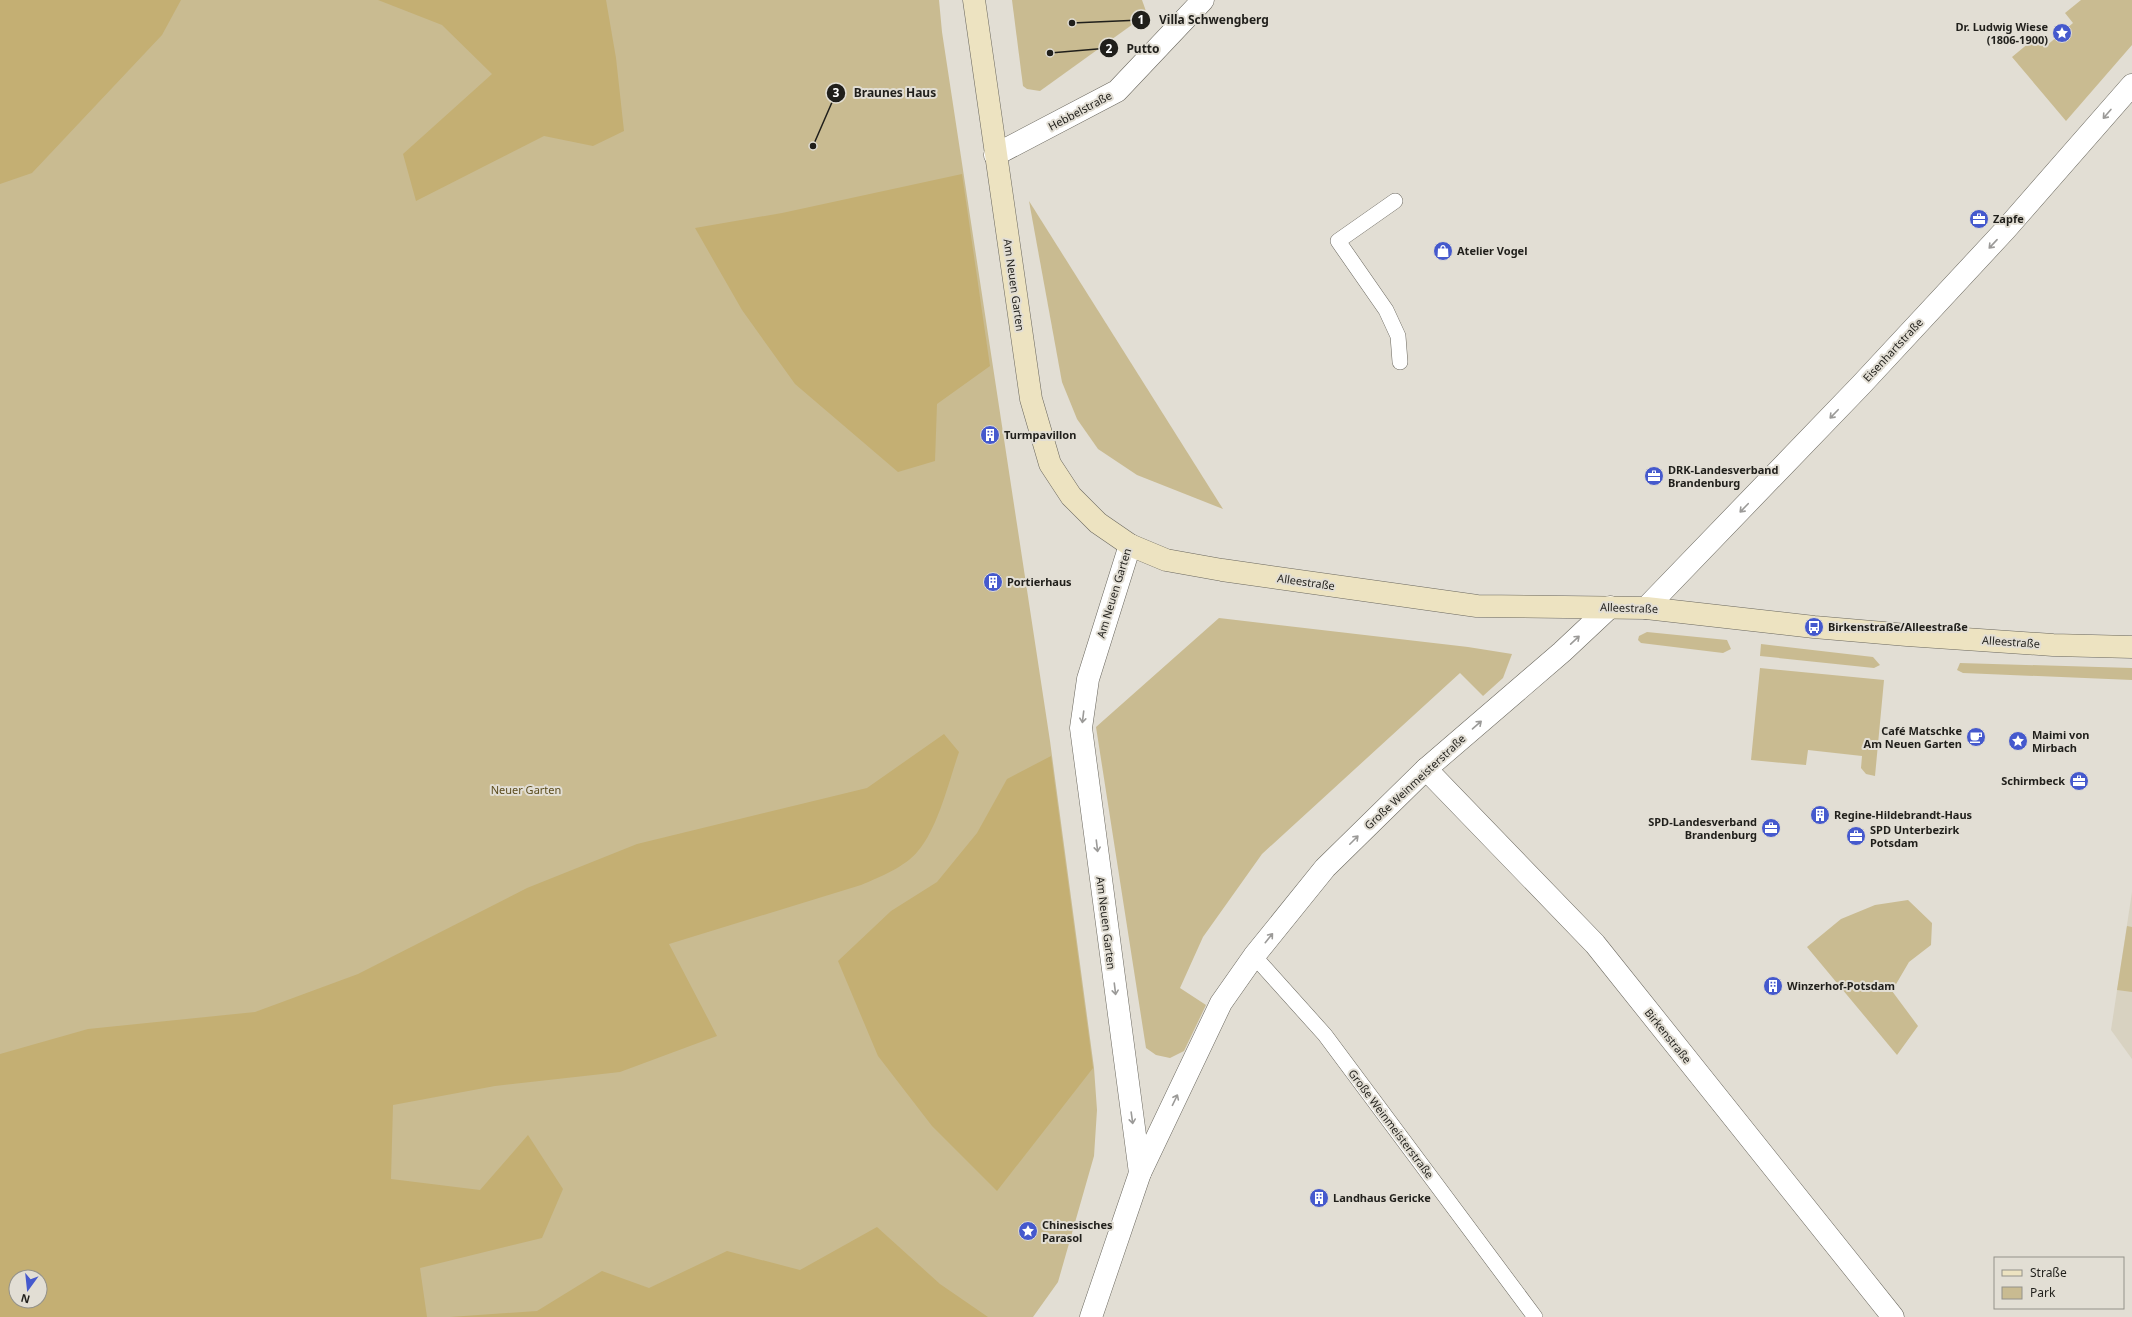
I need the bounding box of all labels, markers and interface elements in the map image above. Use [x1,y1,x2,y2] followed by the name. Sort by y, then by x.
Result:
[1131,8,1277,32] callout: Villa Schwengberg
[1138,11,1144,28] text: 1
[1159,11,1269,28] text: Villa Schwengberg
[1955,19,2048,47] place label: Dr. Ludwig Wiese (1806-1900)
[2051,22,2073,44] place icon: Dr. Ludwig Wiese (1806-1900)
[1099,36,1168,60] callout: Putto
[1106,40,1113,57] text: 2
[1126,40,1160,57] text: Putto
[826,81,944,105] callout: Braunes Haus
[833,84,840,101] text: 3
[854,84,936,101] text: Braunes Haus
[1045,88,1114,134] street label: Hebbelstraße
[2102,109,2111,120] one-way arrow
[1968,208,1990,230] office icon: Zapfe
[1993,211,2024,226] place label: Zapfe
[1001,238,1028,332] street label: Am Neuen Garten
[1989,238,1998,248] one-way arrow
[1432,240,1454,262] shop icon: Atelier Vogel
[1457,243,1527,258] place label: Atelier Vogel
[1859,315,1926,385] street label: Eisenhartstraße
[1829,409,1839,419] one-way arrow
[979,424,1001,446] building icon: Turmpavillon
[1004,427,1076,442] place label: Turmpavillon
[1668,462,1778,490] place label: DRK-Landesverband Brandenburg
[1643,465,1665,487] office icon: DRK-Landesverband Brandenburg
[1740,502,1749,512] one-way arrow
[1093,546,1134,640] street label: Am Neuen Garten
[1276,570,1336,593] street label: Alleestraße
[982,571,1004,593] building icon: Portierhaus
[1007,574,1072,589] place label: Portierhaus
[1600,599,1658,616] street label: Alleestraße
[1803,616,1825,638] bus stop icon: Birkenstraße/Alleestraße
[1828,619,1968,634] place label: Birkenstraße/Alleestraße
[1982,632,2040,651] street label: Alleestraße
[1570,635,1580,645] one-way arrow
[1079,710,1087,723] one-way arrow
[1472,720,1482,730] one-way arrow
[1864,723,1962,751] place label: Café Matschke Am Neuen Garten
[1965,726,1987,748] cafe icon: Café Matschke Am Neuen Garten
[2032,727,2089,755] place label: Maimi von Mirbach
[2007,730,2029,752] place icon: Maimi von Mirbach
[1361,731,1468,832] street label: Große Weinmeisterstraße
[2068,770,2090,792] office icon: Schirmbeck
[2001,773,2065,788] place label: Schirmbeck
[491,782,561,797] park label: Neuer Garten
[1809,804,1831,826] building icon: Regine-Hildebrandt-Haus
[1834,807,1973,822] place label: Regine-Hildebrandt-Haus
[1648,814,1757,842] place label: SPD-Landesverband Brandenburg
[1760,817,1782,839] office icon: SPD-Landesverband Brandenburg
[1870,822,1960,850] place label: SPD Unterbezirk Potsdam
[1845,825,1867,847] office icon: SPD Unterbezirk Potsdam
[1349,835,1359,845] one-way arrow
[1093,839,1100,852] one-way arrow
[1093,876,1120,970] street label: Am Neuen Garten
[1264,932,1273,943] one-way arrow
[1762,975,1784,997] building icon: Winzerhof-Potsdam
[1787,978,1895,993] place label: Winzerhof-Potsdam
[1111,982,1119,995] one-way arrow
[1642,1005,1695,1066] street label: Birkenstraße
[1345,1066,1437,1181] street label: Große Weinmeisterstraße
[1172,1094,1179,1106] one-way arrow
[1128,1111,1136,1124] one-way arrow
[1308,1187,1330,1209] building icon: Landhaus Gericke
[1333,1190,1431,1205] place label: Landhaus Gericke
[1042,1217,1113,1245] place label: Chinesisches Parasol
[1017,1220,1039,1242] place icon: Chinesisches Parasol
[1994,1257,2124,1309] legend
[2030,1264,2067,1281] text: Straße
[8,1269,48,1309] north arrow
[2030,1284,2056,1301] text: Park
[19,1291,32,1308] text: N

